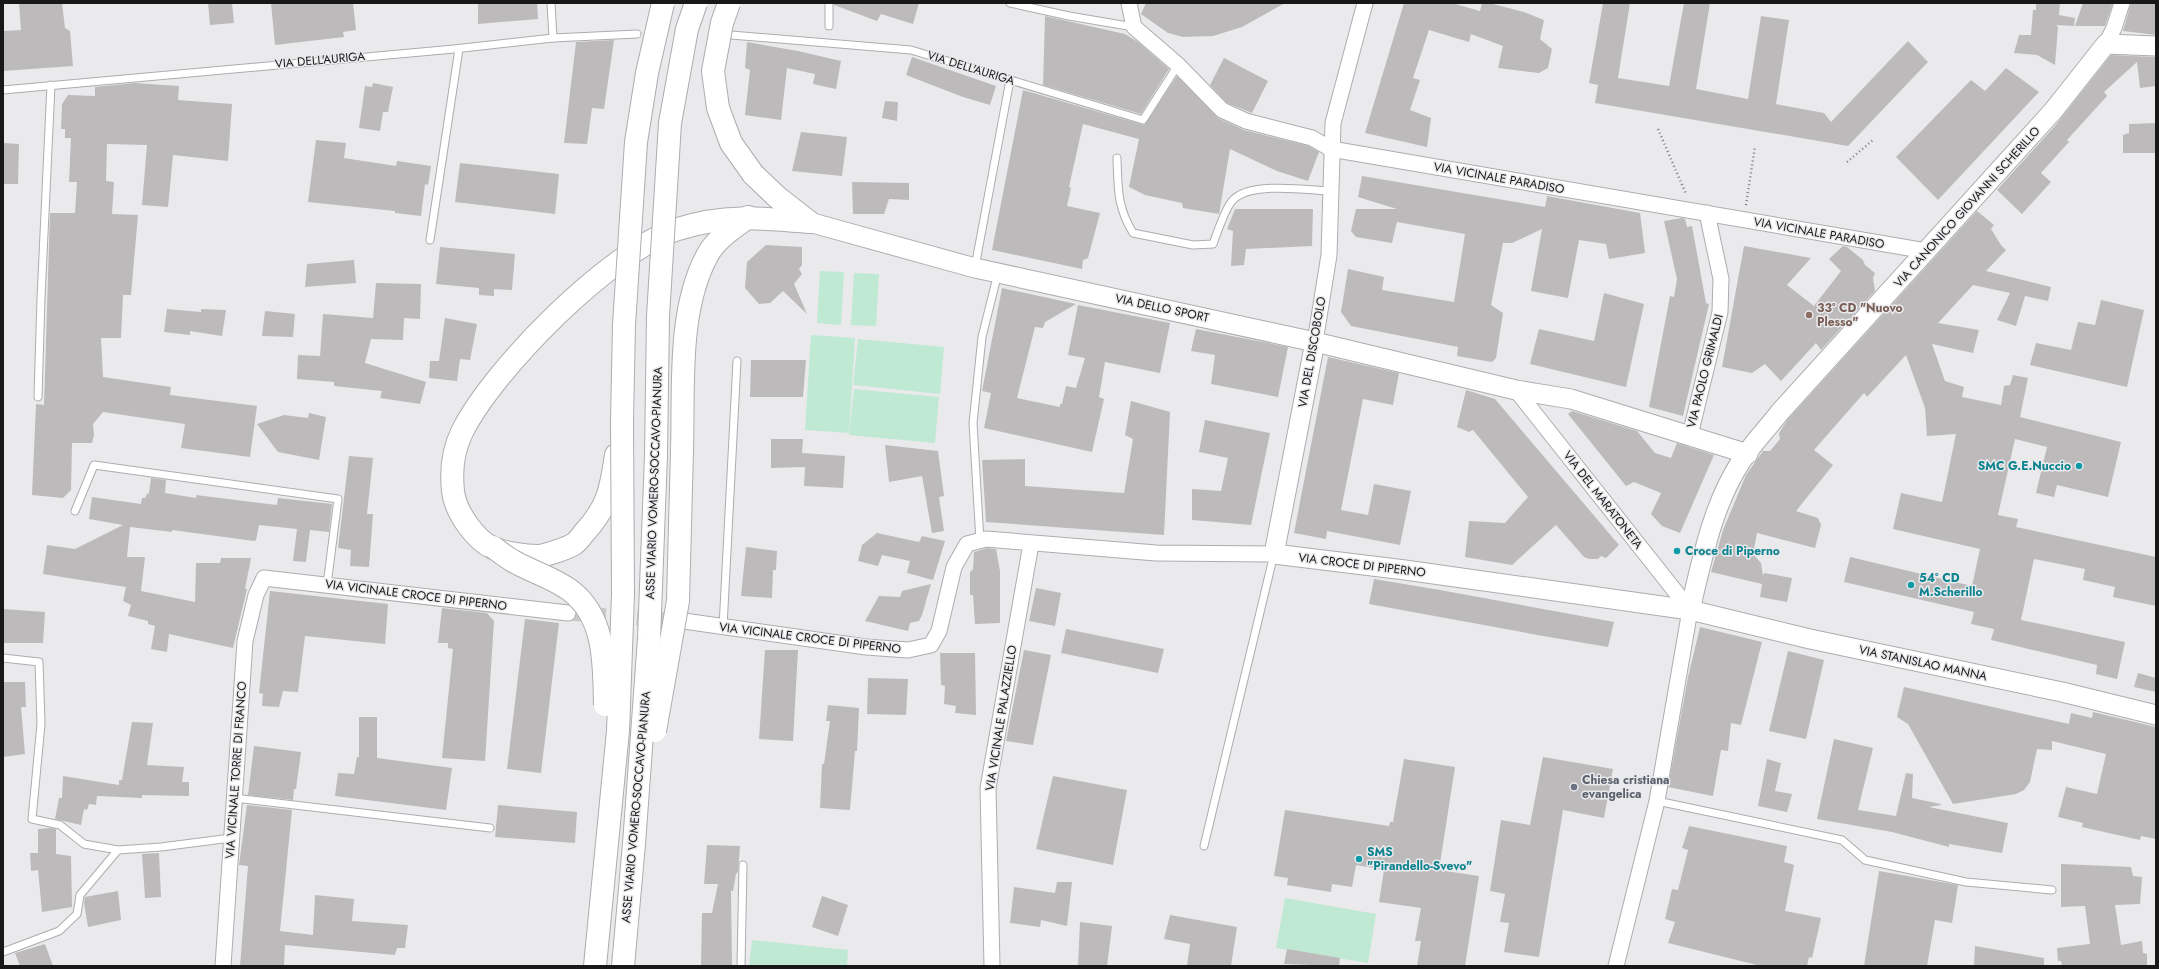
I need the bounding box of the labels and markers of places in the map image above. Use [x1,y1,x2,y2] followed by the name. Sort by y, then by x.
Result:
[1817,299,1903,331] place label: 33° CD "Nuovo Plesso"
[1804,310,1814,320] marker: 33° CD "Nuovo Plesso"
[1978,457,2071,475] place label: SMC G.E.Nuccio
[2074,461,2084,471] marker: SMC G.E.Nuccio
[1685,542,1780,560] place label: Croce di Piperno
[1672,546,1682,556] marker: Croce di Piperno
[1919,569,1983,601] place label: 54° CD M.Scherillo
[1906,580,1916,590] marker: 54° CD M.Scherillo
[1582,771,1670,803] place label: Chiesa cristiana evangelica
[1569,782,1579,792] marker: Chiesa cristiana evangelica
[1367,843,1472,875] place label: SMS "Pirandello-Svevo"
[1354,854,1364,864] marker: SMS "Pirandello-Svevo"

